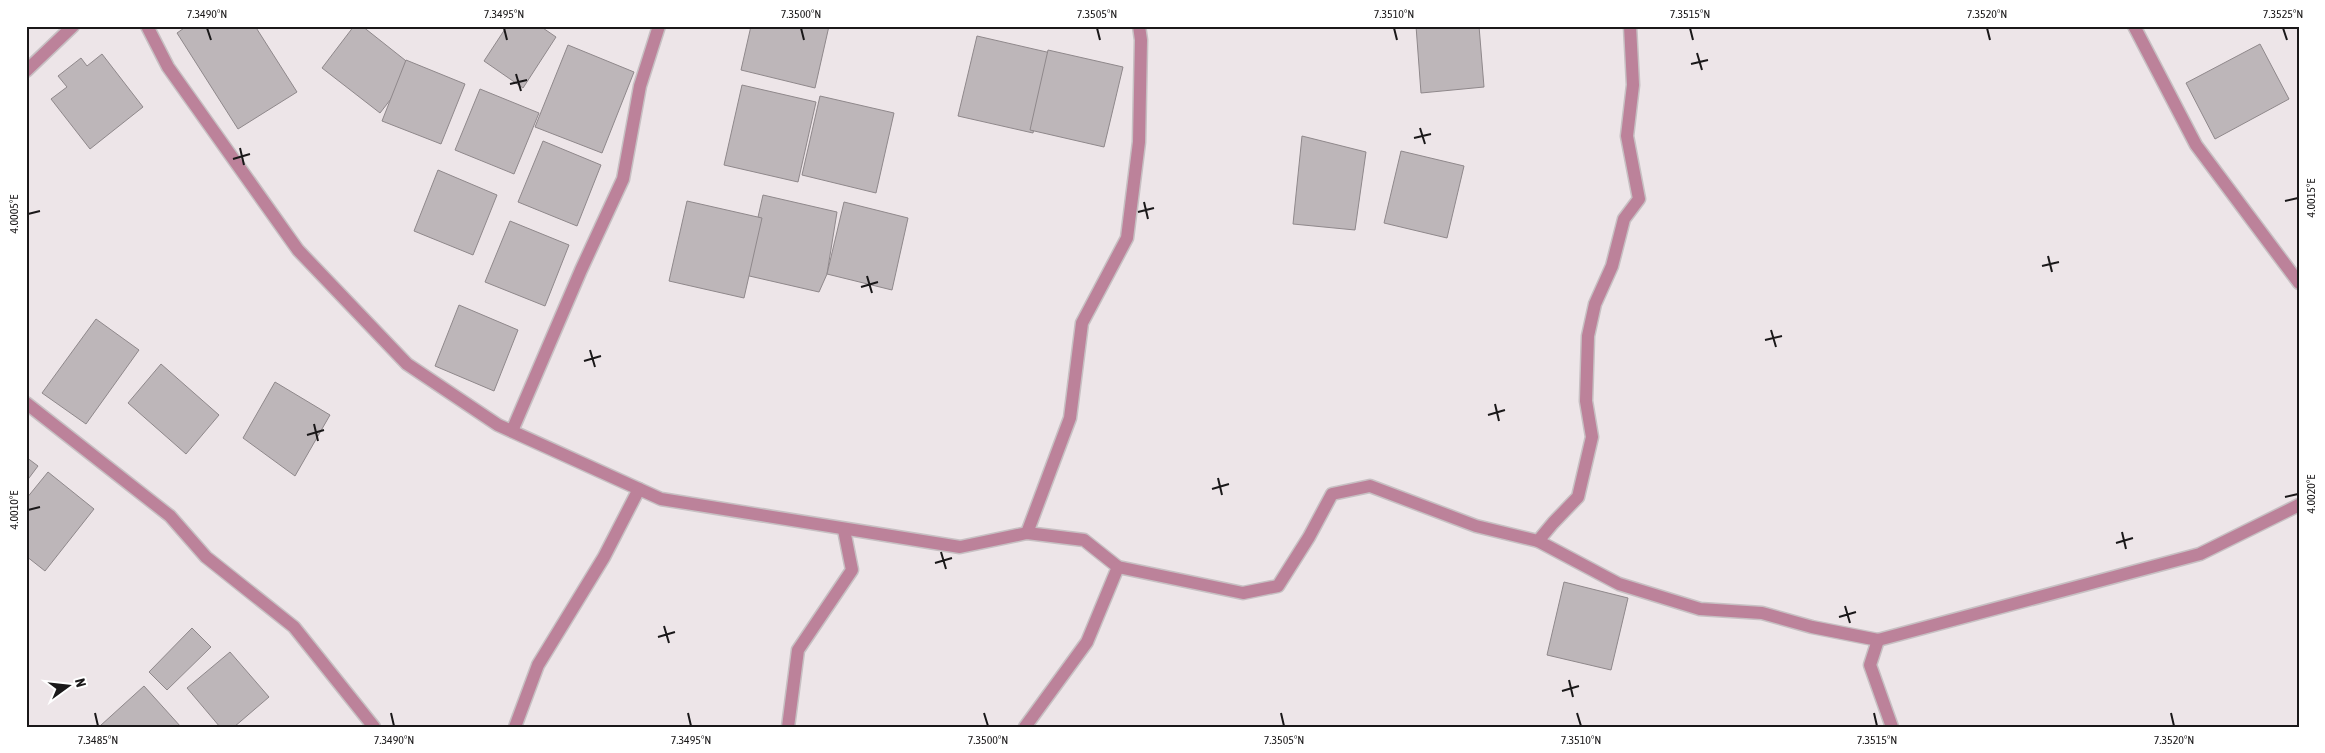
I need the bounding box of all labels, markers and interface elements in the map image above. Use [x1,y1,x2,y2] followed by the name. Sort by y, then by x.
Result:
[187,7,227,21] text: 7.3490°N
[484,7,524,21] text: 7.3495°N
[781,7,821,21] text: 7.3500°N
[1077,7,1117,21] text: 7.3505°N
[1374,7,1414,21] text: 7.3510°N
[1670,7,1710,21] text: 7.3515°N
[1967,7,2007,21] text: 7.3520°N
[2263,7,2303,21] text: 7.3525°N
[2304,179,2318,217] text: 4.0015°E
[7,195,21,233] text: 4.0005°E
[2304,475,2318,513] text: 4.0020°E
[7,491,21,529] text: 4.0010°E
[42,660,92,710] north arrow
[72,677,89,689] text: N
[78,733,118,747] text: 7.3485°N
[374,733,414,747] text: 7.3490°N
[671,733,711,747] text: 7.3495°N
[968,733,1008,747] text: 7.3500°N
[1264,733,1304,747] text: 7.3505°N
[1561,733,1601,747] text: 7.3510°N
[1857,733,1897,747] text: 7.3515°N
[2154,733,2194,747] text: 7.3520°N

